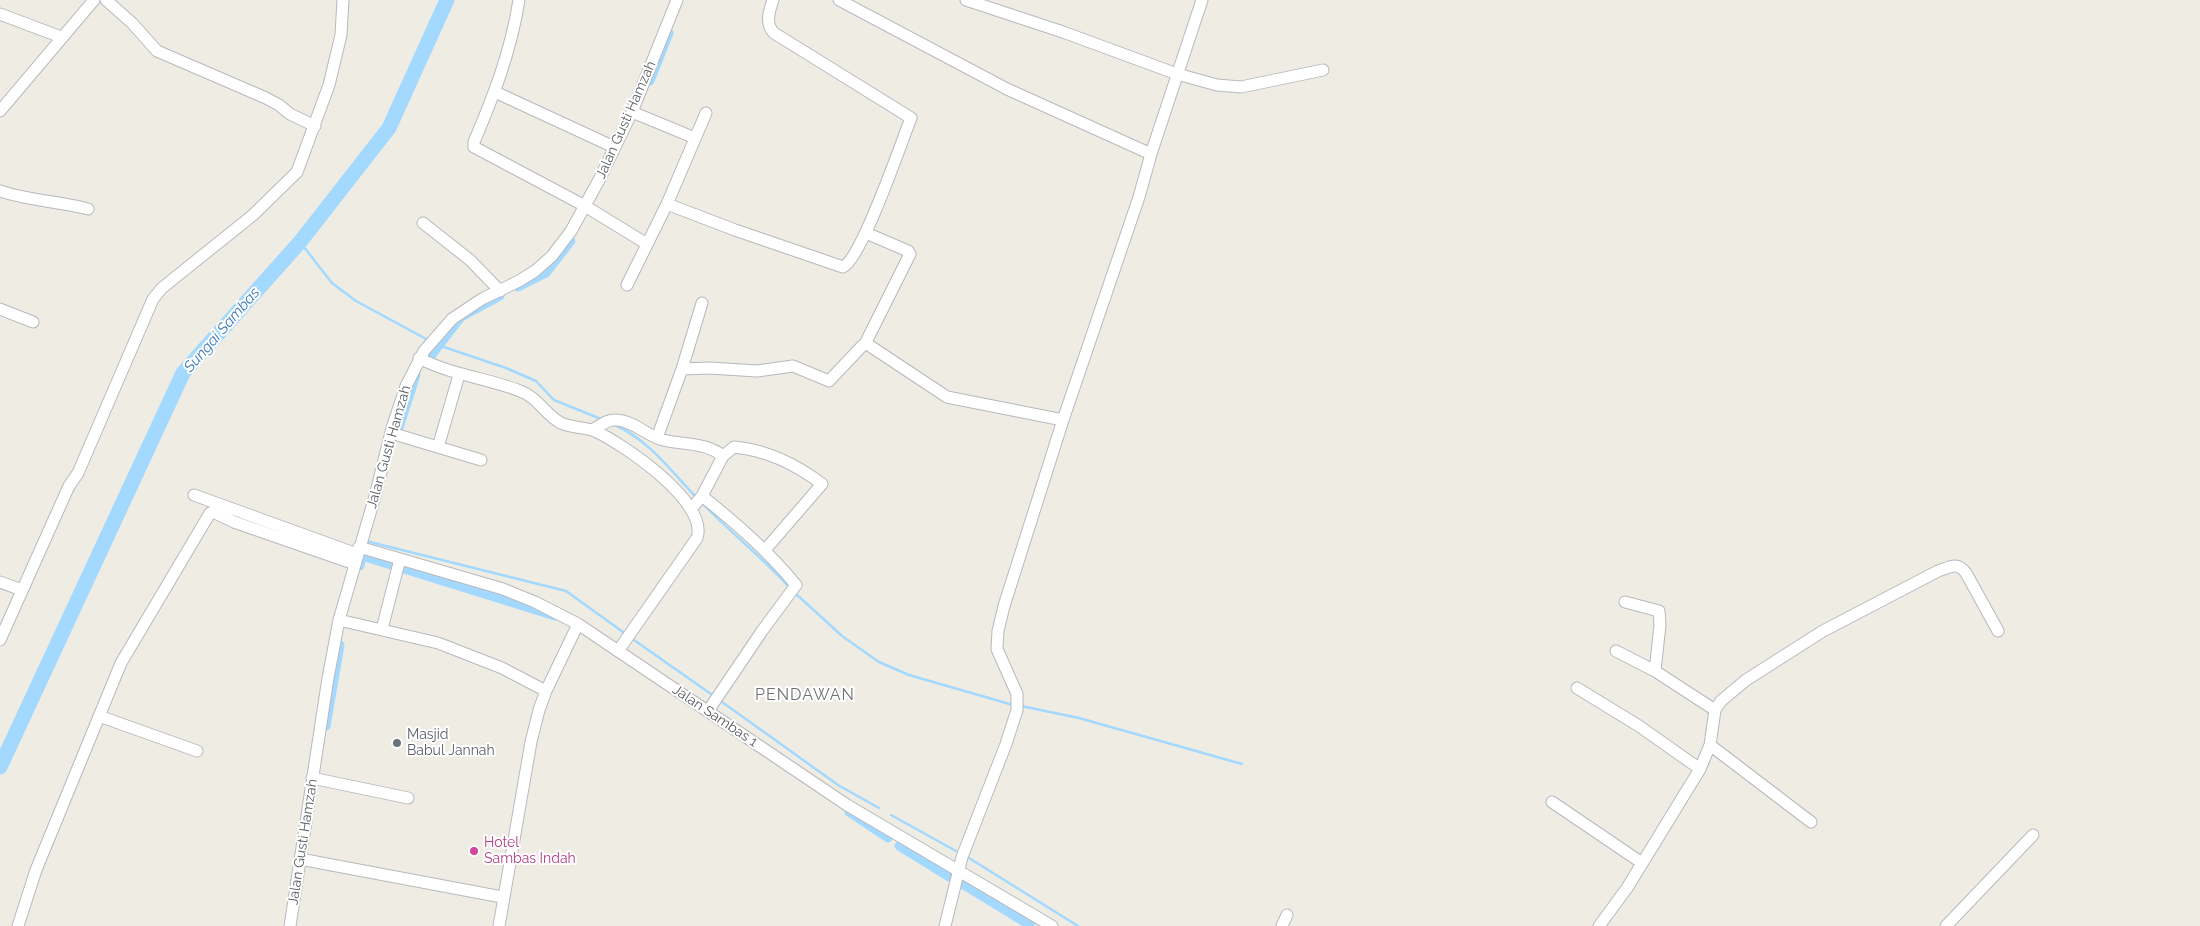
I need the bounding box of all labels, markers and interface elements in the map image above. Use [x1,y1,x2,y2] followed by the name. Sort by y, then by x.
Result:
[592,58,660,182] street label: Jalan Gusti Hamzah
[180,284,264,376] water label: Sungai Sambas
[363,384,415,510] street label: Jalan Gusti Hamzah
[669,681,761,751] street label: Jalan Sambas 1
[754,685,856,705] district label: PENDAWAN
[407,727,495,760] place label: Masjid Babul Jannah
[391,737,403,749] marker: Masjid Babul Jannah
[285,778,321,906] street label: Jalan Gusti Hamzah
[484,835,576,868] place label: Hotel Sambas Indah
[468,845,480,857] marker: Hotel Sambas Indah

